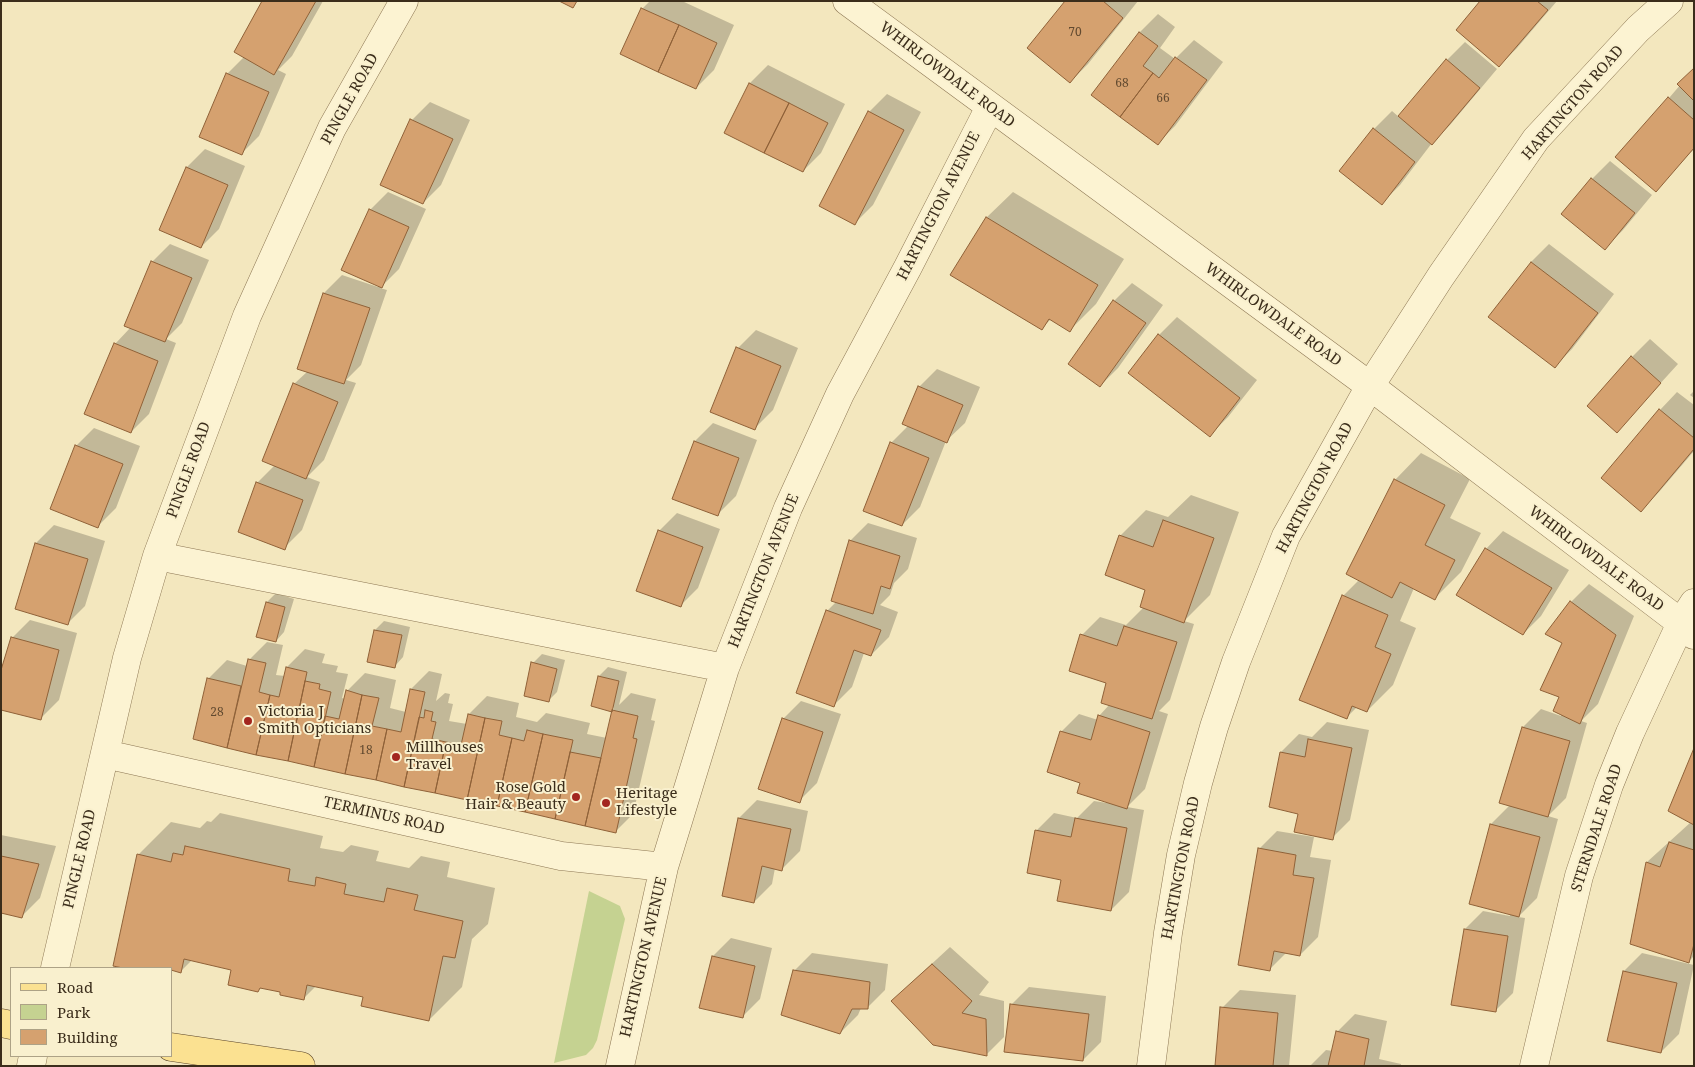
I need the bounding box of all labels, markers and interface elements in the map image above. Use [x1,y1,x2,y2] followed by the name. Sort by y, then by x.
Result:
[876,18,1018,132] street label: WHIRLOWDALE ROAD
[1068,26,1082,40] house number: 70
[1518,42,1628,164] street label: HARTINGTON ROAD
[318,50,382,148] street label: PINGLE ROAD
[1115,77,1129,91] house number: 68
[1156,92,1170,106] house number: 66
[894,129,984,283] street label: HARTINGTON AVENUE
[1201,259,1345,371] street label: WHIRLOWDALE ROAD
[163,419,215,521] street label: PINGLE ROAD
[1273,419,1357,557] street label: HARTINGTON ROAD
[725,491,803,651] street label: HARTINGTON AVENUE
[1525,502,1667,616] street label: WHIRLOWDALE ROAD
[258,703,371,738] place label: Victoria J Smith Opticians
[210,706,224,720] house number: 28
[242,715,254,727] marker: Victoria J Smith Opticians
[406,739,483,774] place label: Millhouses Travel
[359,744,373,758] house number: 18
[390,751,402,763] marker: Millhouses Travel
[1568,762,1626,894] street label: STERNDALE ROAD
[465,779,566,814] place label: Rose Gold Hair & Beauty
[616,785,678,820] place label: Heritage Lifestyle
[570,791,582,803] marker: Rose Gold Hair & Beauty
[322,793,446,839] street label: TERMINUS ROAD
[1158,795,1204,941] street label: HARTINGTON ROAD
[600,797,612,809] marker: Heritage Lifestyle
[60,808,100,910] street label: PINGLE ROAD
[617,875,671,1039] street label: HARTINGTON AVENUE
[10,967,172,1057] legend
[57,977,93,997] text: Road
[57,1002,90,1022] text: Park
[57,1027,118,1047] text: Building

